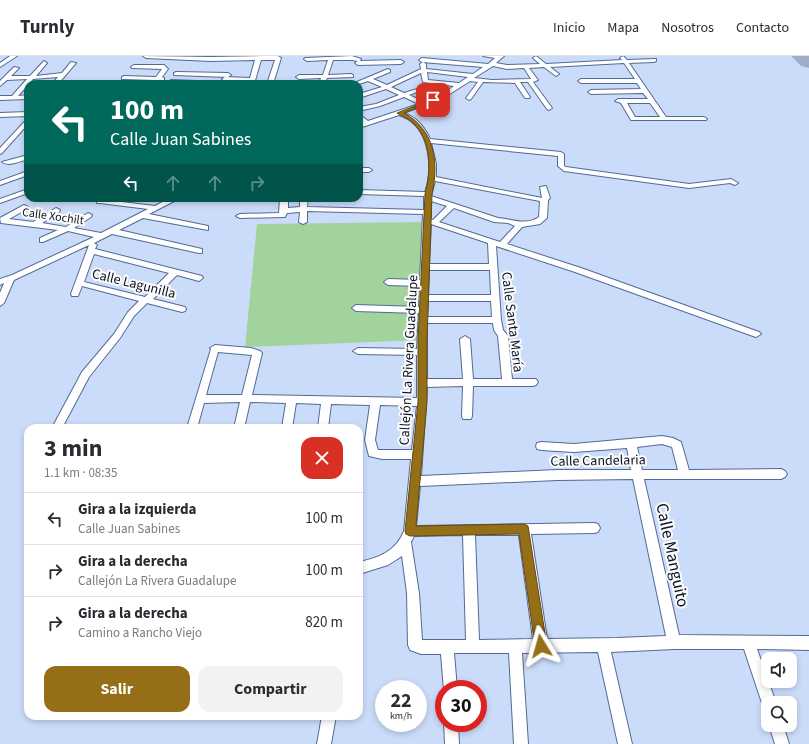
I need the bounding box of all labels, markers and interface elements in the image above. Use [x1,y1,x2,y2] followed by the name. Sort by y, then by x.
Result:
[20,14,74,41] text: Turnly
[553,18,585,38] text: Inicio
[607,18,639,38] text: Mapa
[661,18,714,38] text: Nosotros
[736,18,789,38] text: Contacto
[416,83,450,117] pin
[422,89,444,111] icon: arrive
[110,90,184,130] text: 100 m
[44,96,96,148] icon: left
[110,127,251,152] text: Calle Juan Sabines
[120,172,142,194] icon: left
[162,172,184,194] icon: ahead
[204,172,226,194] icon: ahead
[246,172,268,194] icon: right
[21,204,85,229] street label: Calle Xochilt
[90,264,178,304] street label: Calle Lagunilla
[496,271,528,373] street label: Calle Santa María
[395,274,423,446] street label: Callejón La Rivera Guadalupe
[44,431,102,466] text: 3 min
[301,437,343,479] button: close
[550,450,646,472] street label: Calle Candelaria
[44,464,118,482] text: 1.1 km · 08:35
[78,499,197,520] text: Gira a la izquierda
[649,501,695,609] street label: Calle Manguito
[44,508,66,530] icon: left
[305,508,343,529] text: 100 m
[78,520,180,538] text: Calle Juan Sabines
[78,551,188,572] text: Gira a la derecha
[44,560,66,582] icon: right
[305,560,343,581] text: 100 m
[78,572,236,590] text: Callejón La Rivera Guadalupe
[78,603,188,624] text: Gira a la derecha
[44,612,66,634] icon: right
[305,612,343,633] text: 820 m
[78,624,202,642] text: Camino a Rancho Viejo
[520,625,562,667] position arrow
[761,652,797,732] map controls
[761,652,797,688] button: sound
[44,666,190,712] button: Salir
[198,666,343,712] button: Compartir
[435,680,487,732] speed limit sign: 30
[390,687,412,715] text: 22
[761,696,797,732] button: search
[390,709,412,723] text: km/h

